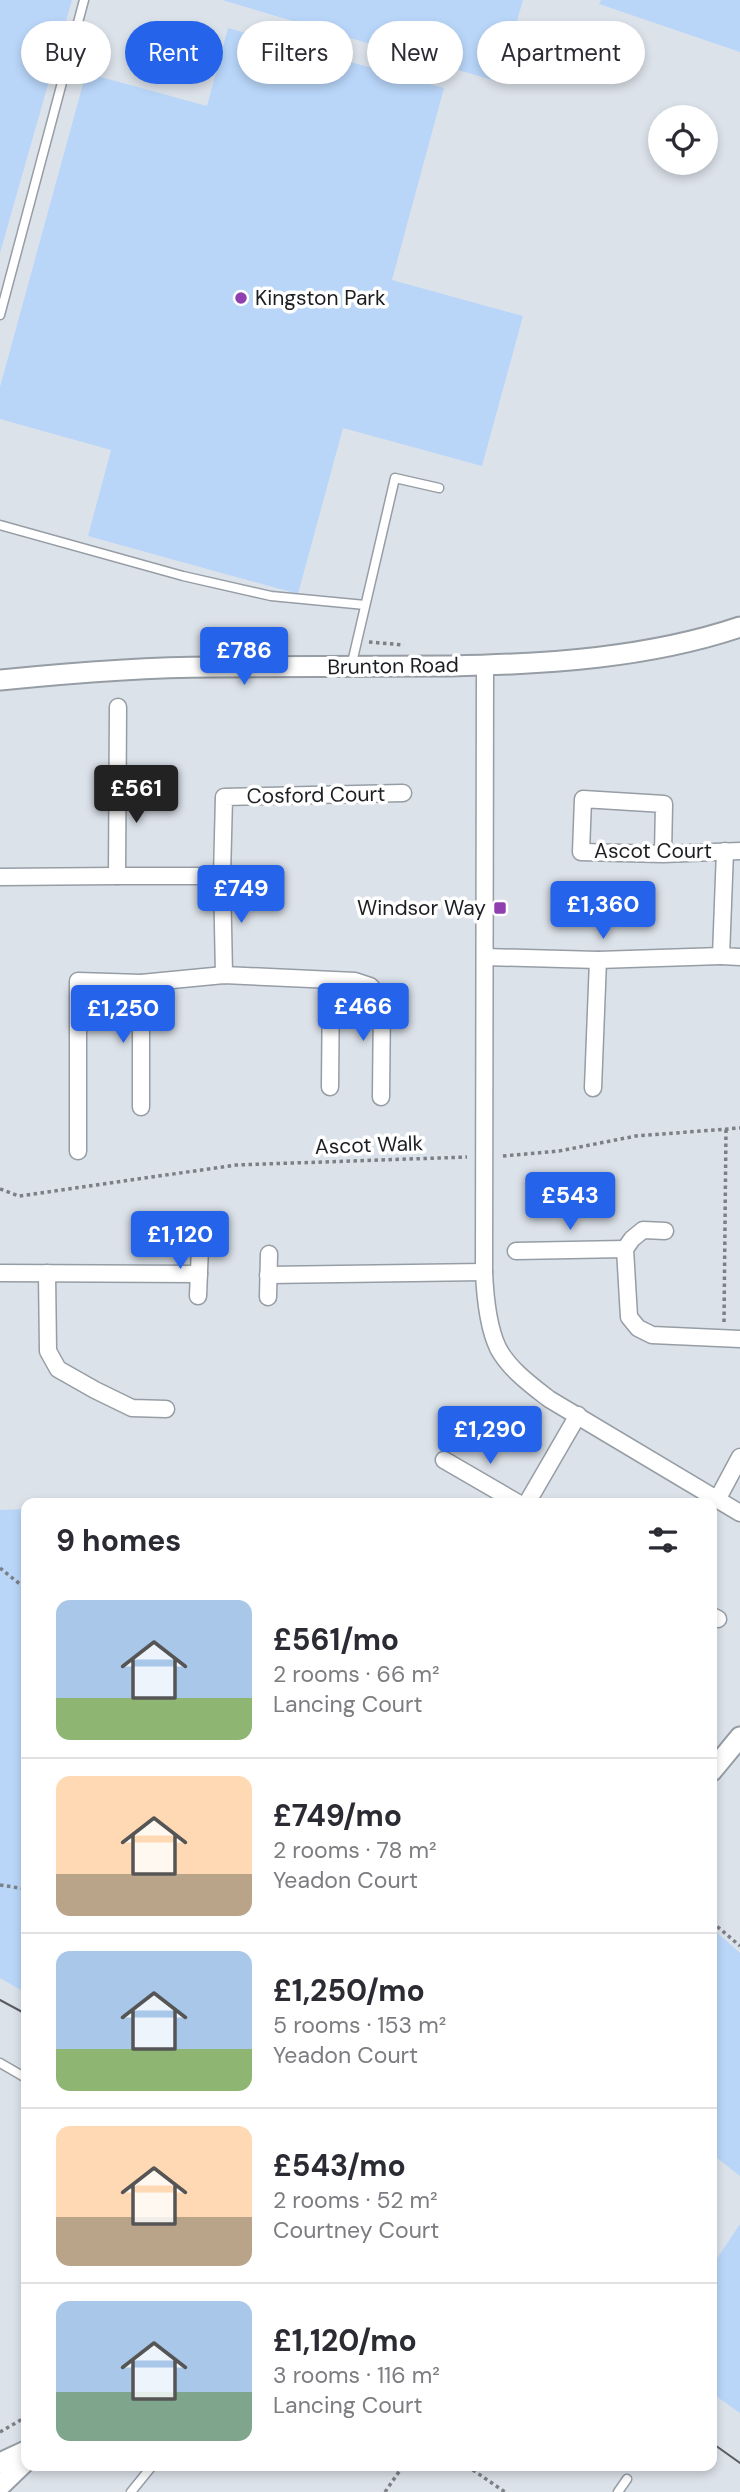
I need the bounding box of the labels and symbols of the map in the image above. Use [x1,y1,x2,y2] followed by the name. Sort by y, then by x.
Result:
[255,284,386,312] place label: Kingston Park
[233,290,249,306] marker: Kingston Park
[203,628,285,687] pin: £786
[327,651,459,681] street label: Brunton Road
[95,766,177,825] pin: £561
[246,780,386,810] street label: Cosford Court
[594,837,712,865] street label: Ascot Court
[200,866,282,925] pin: £749
[546,881,660,941] pin: £1,360
[357,894,486,922] place label: Windsor Way
[492,900,508,916] marker: Windsor Way
[322,984,404,1043] pin: £466
[66,986,180,1045] pin: £1,250
[314,1129,424,1161] street label: Ascot Walk
[529,1172,611,1232] pin: £543
[123,1212,237,1271] pin: £1,120
[433,1406,547,1466] pin: £1,290

